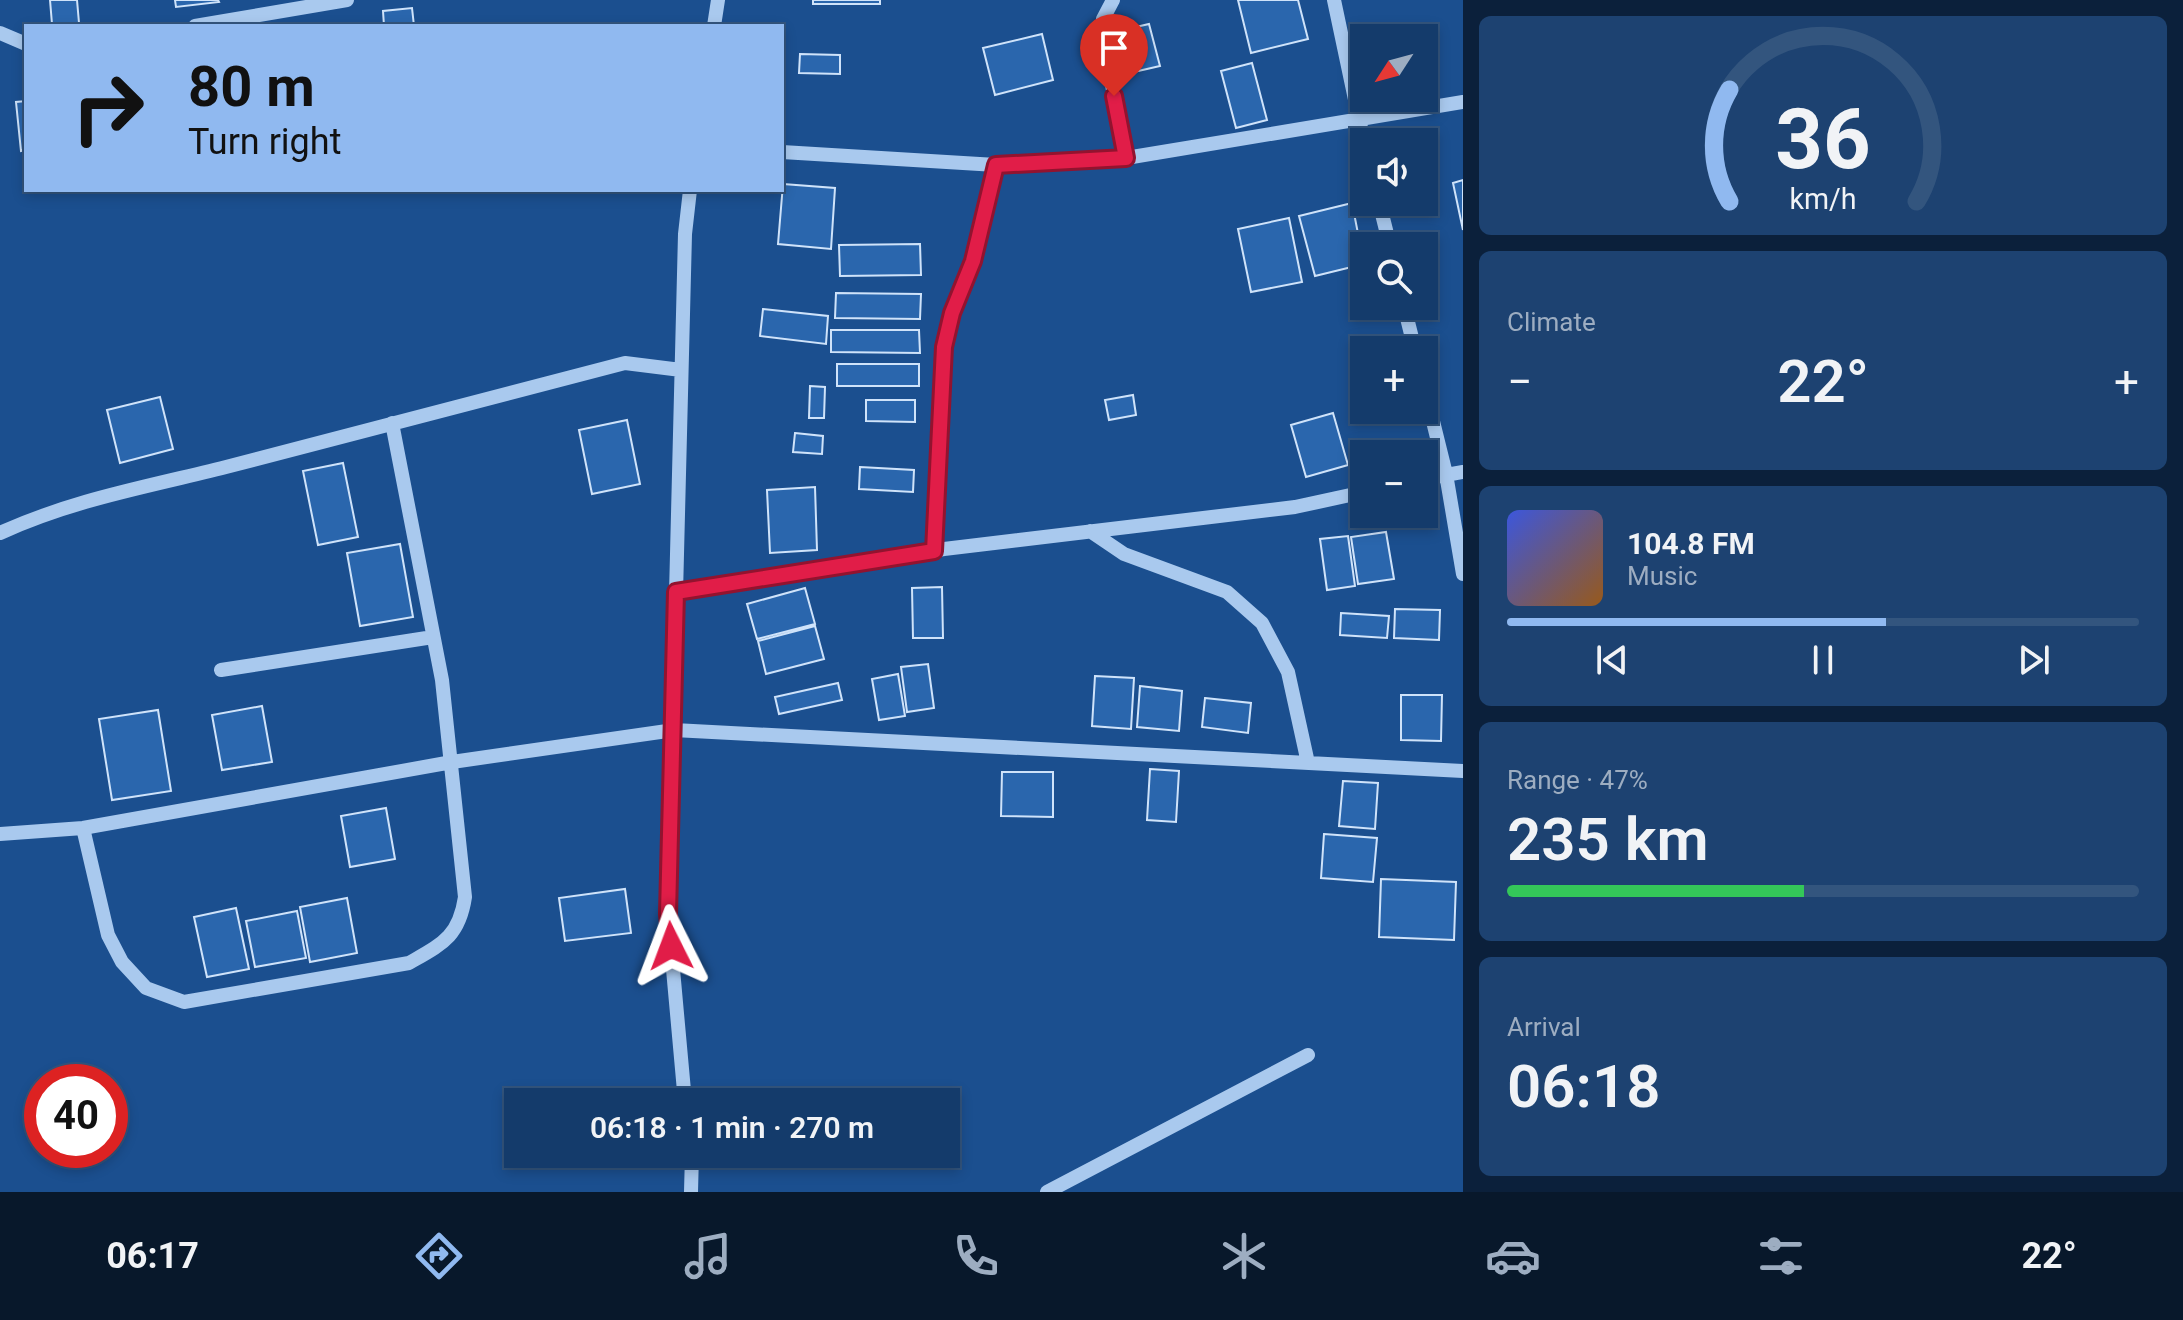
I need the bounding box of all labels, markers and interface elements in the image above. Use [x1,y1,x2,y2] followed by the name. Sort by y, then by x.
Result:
[1080,14.0,1148,96] pin
[1350,24,1438,112] north arrow
[1350,24,1438,528] map controls
[1092,26,1136,70] icon: arrive
[188,54,315,120] text: 80 m
[56,56,160,160] icon: right
[1775,90,1871,187] text: 36
[188,121,341,163] text: Turn right
[1350,128,1438,216] button: sound
[1789,182,1857,216] text: km/h
[1350,232,1438,320] button: search
[1507,307,1596,337] text: Climate
[1350,336,1438,424] button: +
[1777,346,1869,417] text: 22°
[1507,356,1532,408] text: −
[2114,356,2139,408] text: +
[1350,440,1438,528] button: −
[1627,526,1755,561] text: 104.8 FM
[1627,561,1697,591] text: Music
[1590,638,1634,682] icon: previous
[1801,638,1845,682] icon: pause
[2012,638,2056,682] icon: next
[1507,765,1648,795] text: Range · 47%
[1507,804,1709,875] text: 235 km
[629,904,713,988] position arrow
[1507,1012,1581,1042] text: Arrival
[1507,1051,1660,1122] text: 06:18
[24,1064,128,1168] speed limit sign: 40
[590,1110,874,1145] text: 06:18 · 1 min · 270 m
[411,1228,467,1284] icon: directions
[680,1228,736,1284] icon: music
[948,1228,1004,1284] icon: phone
[1216,1228,1272,1284] icon: climate
[1485,1228,1541,1284] icon: car
[1753,1228,1809,1284] icon: filters
[106,1235,199,1277] text: 06:17
[2021,1235,2077,1277] text: 22°

